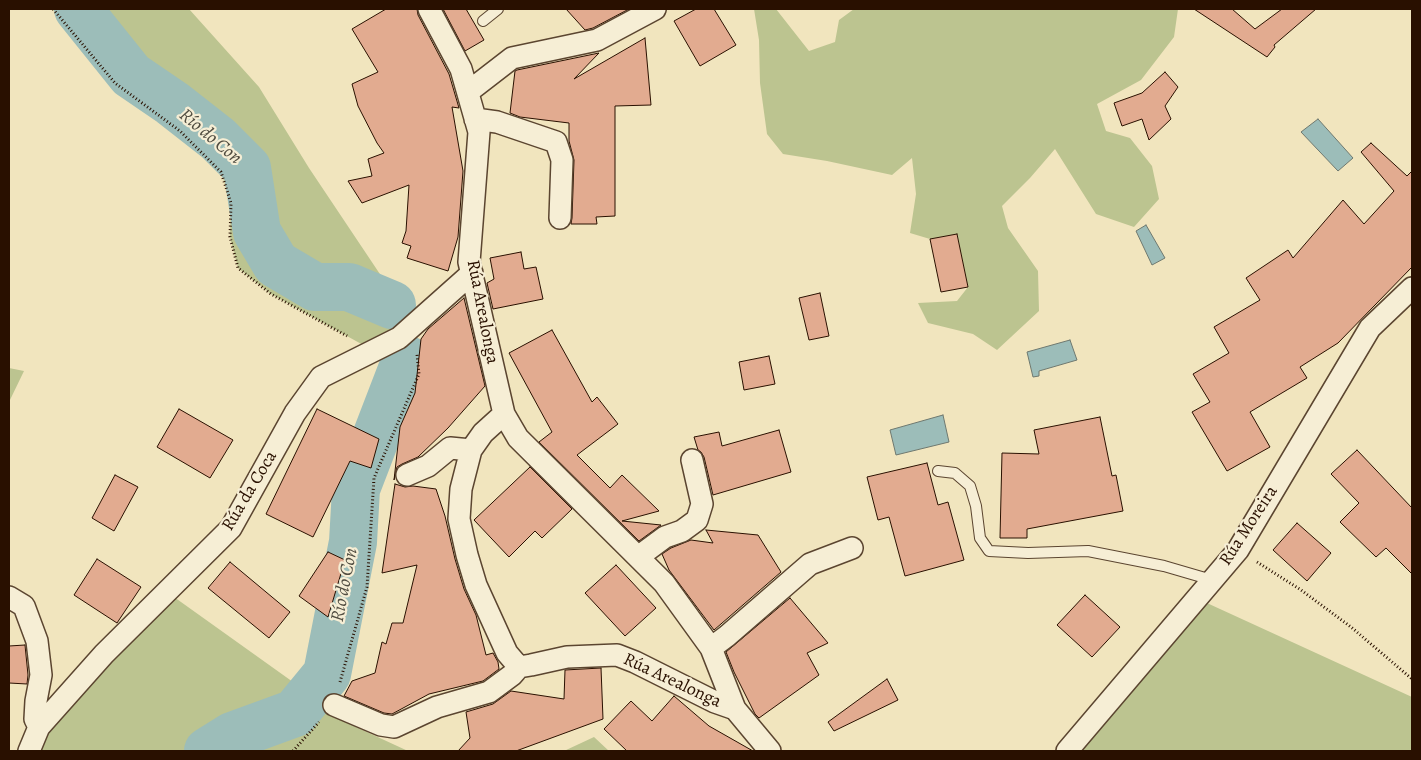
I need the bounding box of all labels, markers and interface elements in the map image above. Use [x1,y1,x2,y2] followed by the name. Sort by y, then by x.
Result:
[174,104,246,170] water label: Río do Con
[461,258,503,366] street label: Rúa Arealonga
[218,447,282,535] street label: Rúa da Coca
[1215,482,1283,570] street label: Rúa Moreira
[327,546,363,624] water label: Río do Con
[619,649,725,713] street label: Rúa Arealonga

